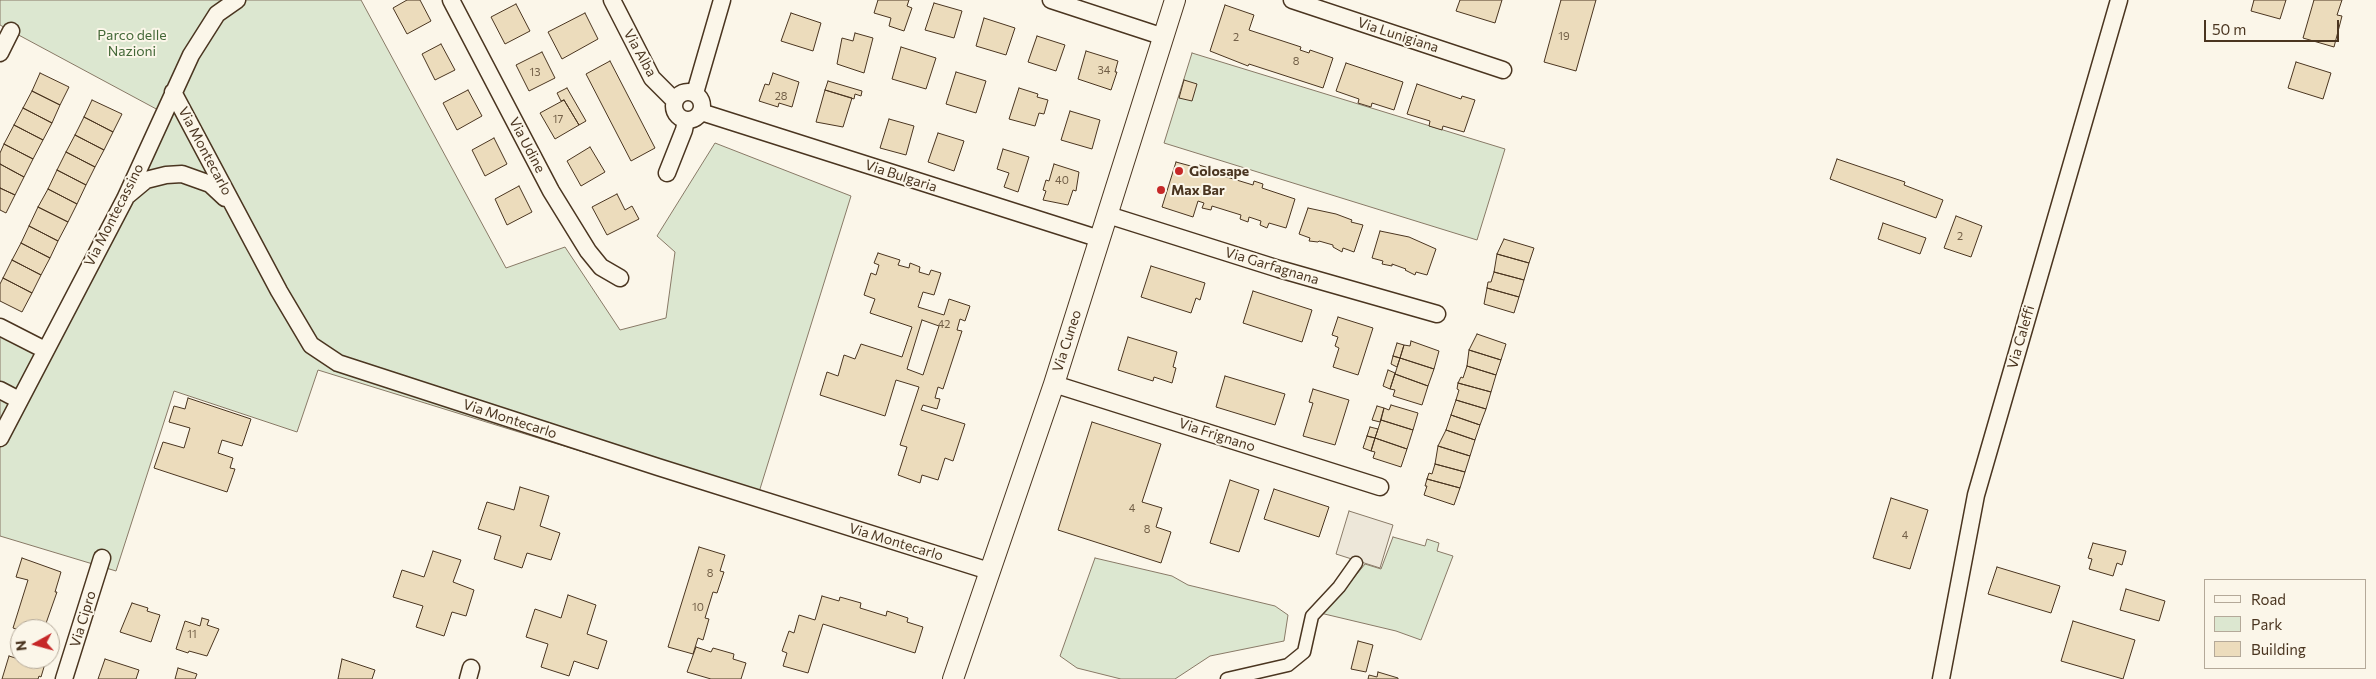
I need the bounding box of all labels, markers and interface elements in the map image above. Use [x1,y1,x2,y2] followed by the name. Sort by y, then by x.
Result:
[2206,10,2341,42] scale bar
[1355,14,1441,56] street label: Via Lunigiana
[2212,20,2246,38] text: 50 m
[620,26,660,80] street label: Via Alba
[97,27,167,59] park label: Parco delle Nazioni
[1558,29,1570,43] house number: 19
[1233,30,1239,44] house number: 2
[1293,54,1299,68] house number: 8
[1098,63,1110,77] house number: 34
[530,65,540,79] house number: 13
[775,89,787,103] house number: 28
[175,104,235,198] street label: Via Montecarlo
[553,112,563,126] house number: 17
[505,114,549,176] street label: Via Udine
[863,156,939,196] street label: Via Bulgaria
[81,161,147,269] street label: Via Montecassino
[1189,163,1249,179] place label: Golosape
[1173,165,1185,177] marker: Golosape
[1055,173,1069,187] house number: 40
[1171,182,1225,198] place label: Max Bar
[1155,184,1167,196] marker: Max Bar
[1957,229,1963,243] house number: 2
[1223,244,1321,288] street label: Via Garfagnana
[2004,303,2038,371] street label: Via Caleffi
[1049,308,1085,374] street label: Via Cuneo
[938,317,950,331] house number: 42
[461,396,559,442] street label: Via Montecarlo
[1177,415,1257,455] street label: Via Frignano
[1129,501,1135,515] house number: 4
[847,520,945,564] street label: Via Montecarlo
[1144,522,1150,536] house number: 8
[1902,528,1908,542] house number: 4
[707,566,713,580] house number: 8
[2204,579,2366,669] legend
[66,589,100,649] street label: Via Cipro
[2251,590,2286,608] text: Road
[692,600,704,614] house number: 10
[2251,615,2282,633] text: Park
[10,619,60,669] north arrow
[187,627,197,641] house number: 11
[12,640,30,652] text: N
[2251,640,2306,658] text: Building

